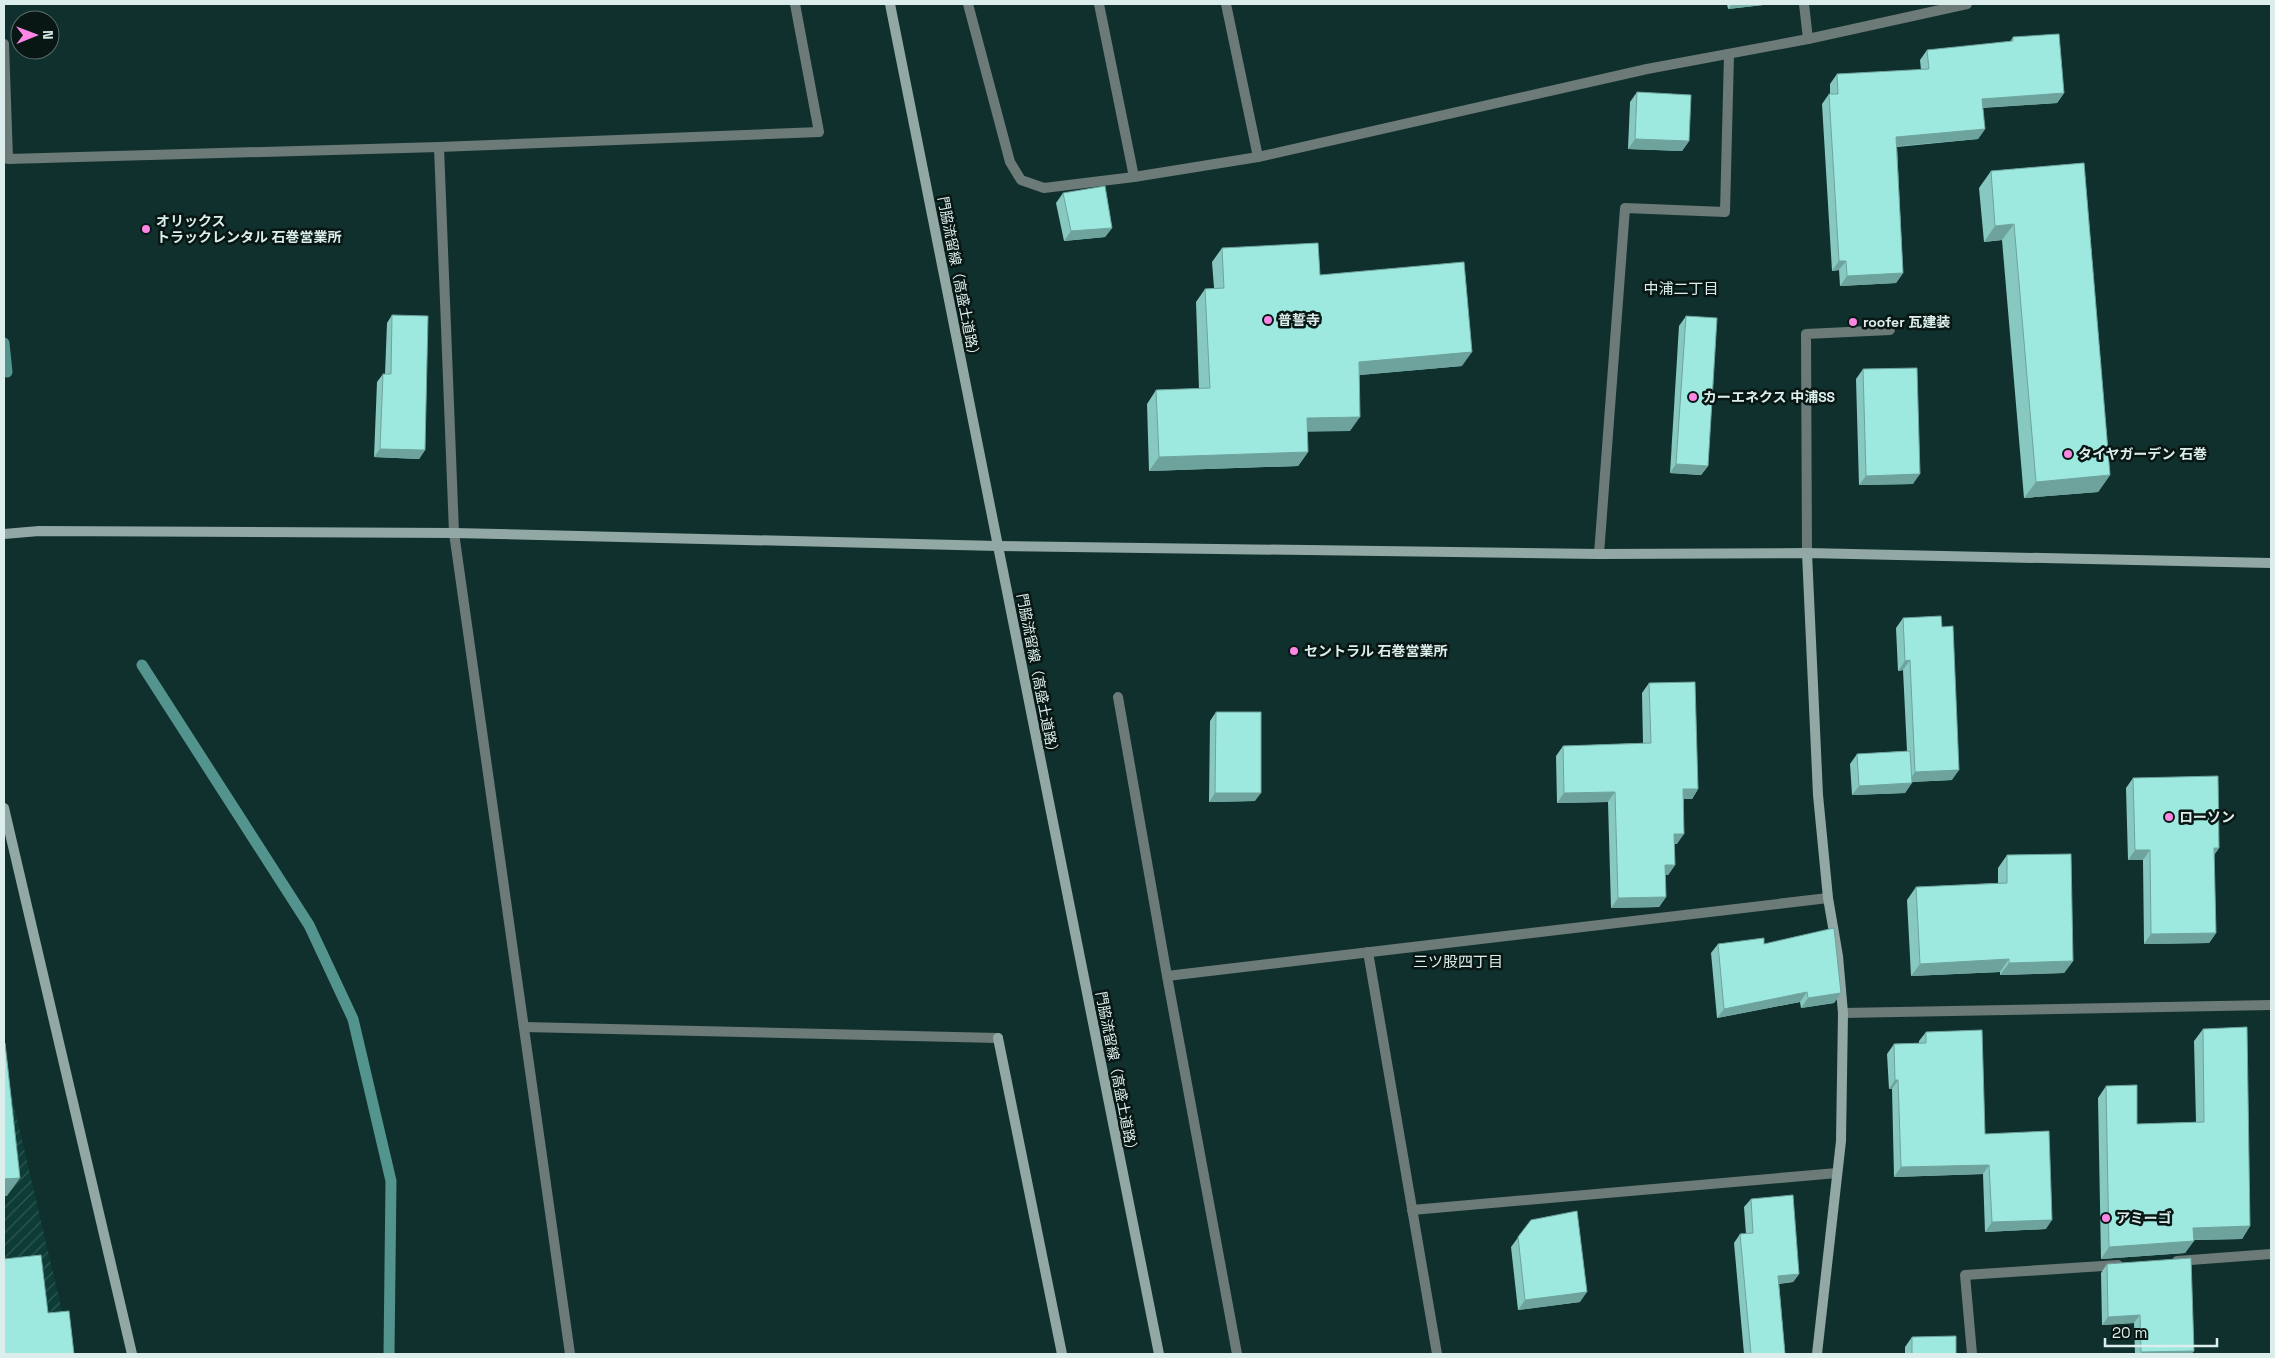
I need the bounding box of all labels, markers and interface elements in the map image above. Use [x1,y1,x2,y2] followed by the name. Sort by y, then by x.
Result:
[10,10,60,60] north arrow
[39,30,57,40] text: N
[934,195,984,363] street label: 門脇流留線（高盛土道路）
[156,212,342,246] place label: オリックス トラックレンタル 石巻営業所
[140,223,152,235] marker: オリックス トラックレンタル 石巻営業所
[1643,279,1719,298] district label: 中浦二丁目
[1278,311,1320,329] place label: 普誓寺
[1863,313,1950,331] place label: roofer 瓦建装
[1262,314,1274,326] marker: 普誓寺
[1847,316,1859,328] marker: roofer 瓦建装
[1703,388,1836,406] place label: カーエネクス 中浦SS
[1687,391,1699,403] marker: カーエネクス 中浦SS
[2078,445,2207,463] place label: タイヤガーデン 石巻
[2062,448,2074,460] marker: タイヤガーデン 石巻
[1013,592,1063,760] street label: 門脇流留線（高盛土道路）
[1304,642,1448,660] place label: セントラル 石巻営業所
[1288,645,1300,657] marker: セントラル 石巻営業所
[2179,808,2235,826] place label: ローソン
[2163,811,2175,823] marker: ローソン
[1413,952,1503,971] district label: 三ツ股四丁目
[1092,990,1142,1158] street label: 門脇流留線（高盛土道路）
[2116,1209,2172,1227] place label: アミーゴ
[2100,1212,2112,1224] marker: アミーゴ
[2105,1316,2218,1348] scale bar
[2112,1323,2147,1342] text: 20 m

